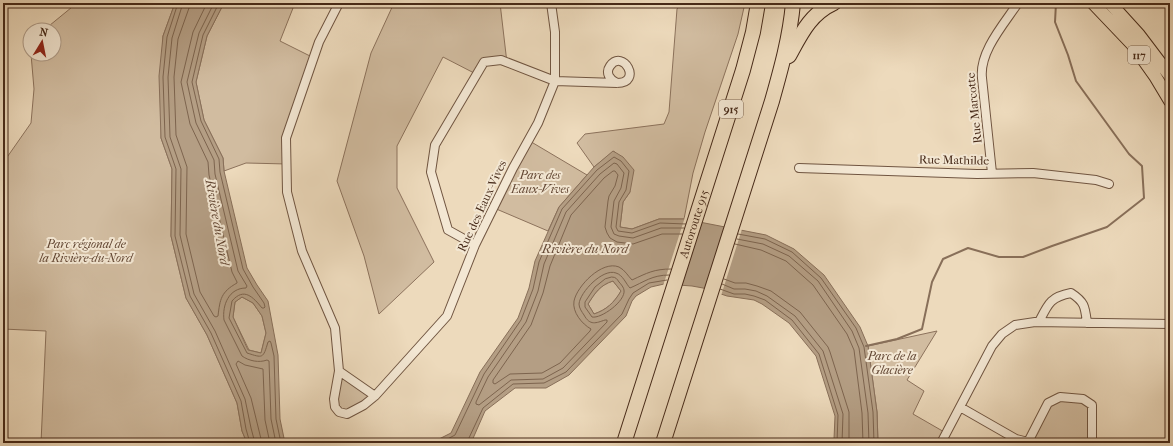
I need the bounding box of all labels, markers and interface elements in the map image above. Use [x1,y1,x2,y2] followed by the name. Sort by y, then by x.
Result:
[22,22,62,62] north arrow
[38,26,50,40] text: N
[1128,46,1150,64] road number: 117
[963,72,985,144] street label: Rue Marcotte
[719,100,743,118] road number: 915
[919,152,989,168] street label: Rue Mathilde
[455,157,510,254] street label: Rue des Eaux-Vives
[510,168,569,196] park label: Parc des Eaux-Vives
[202,177,233,268] water label: Rivière du Nord
[676,188,711,261] street label: Autoroute 915
[39,237,134,265] park label: Parc régional de la Rivière-du-Nord
[541,241,631,256] water label: Rivière du Nord
[866,349,917,377] park label: Parc de la Glacière

